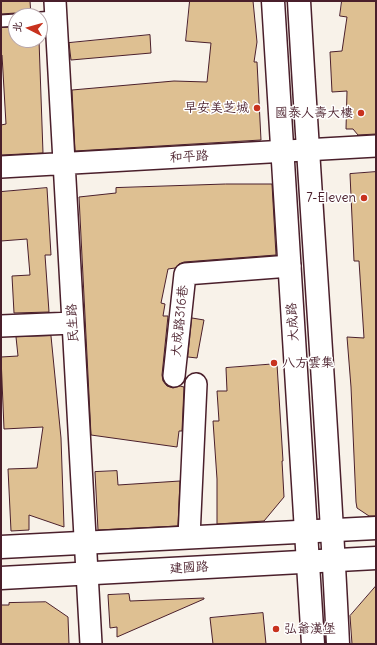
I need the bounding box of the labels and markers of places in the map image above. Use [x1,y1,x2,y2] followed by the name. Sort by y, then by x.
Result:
[184,100,249,116] place label: 早安美芝城
[252,103,262,113] marker: 早安美芝城
[275,105,353,121] place label: 國泰人壽大樓
[356,108,366,118] marker: 國泰人壽大樓
[306,190,356,206] place label: 7-Eleven
[359,193,369,203] marker: 7-Eleven
[282,355,334,371] place label: 八方雲集
[269,358,279,368] marker: 八方雲集
[284,621,336,637] place label: 弘爺漢堡
[271,624,281,634] marker: 弘爺漢堡

